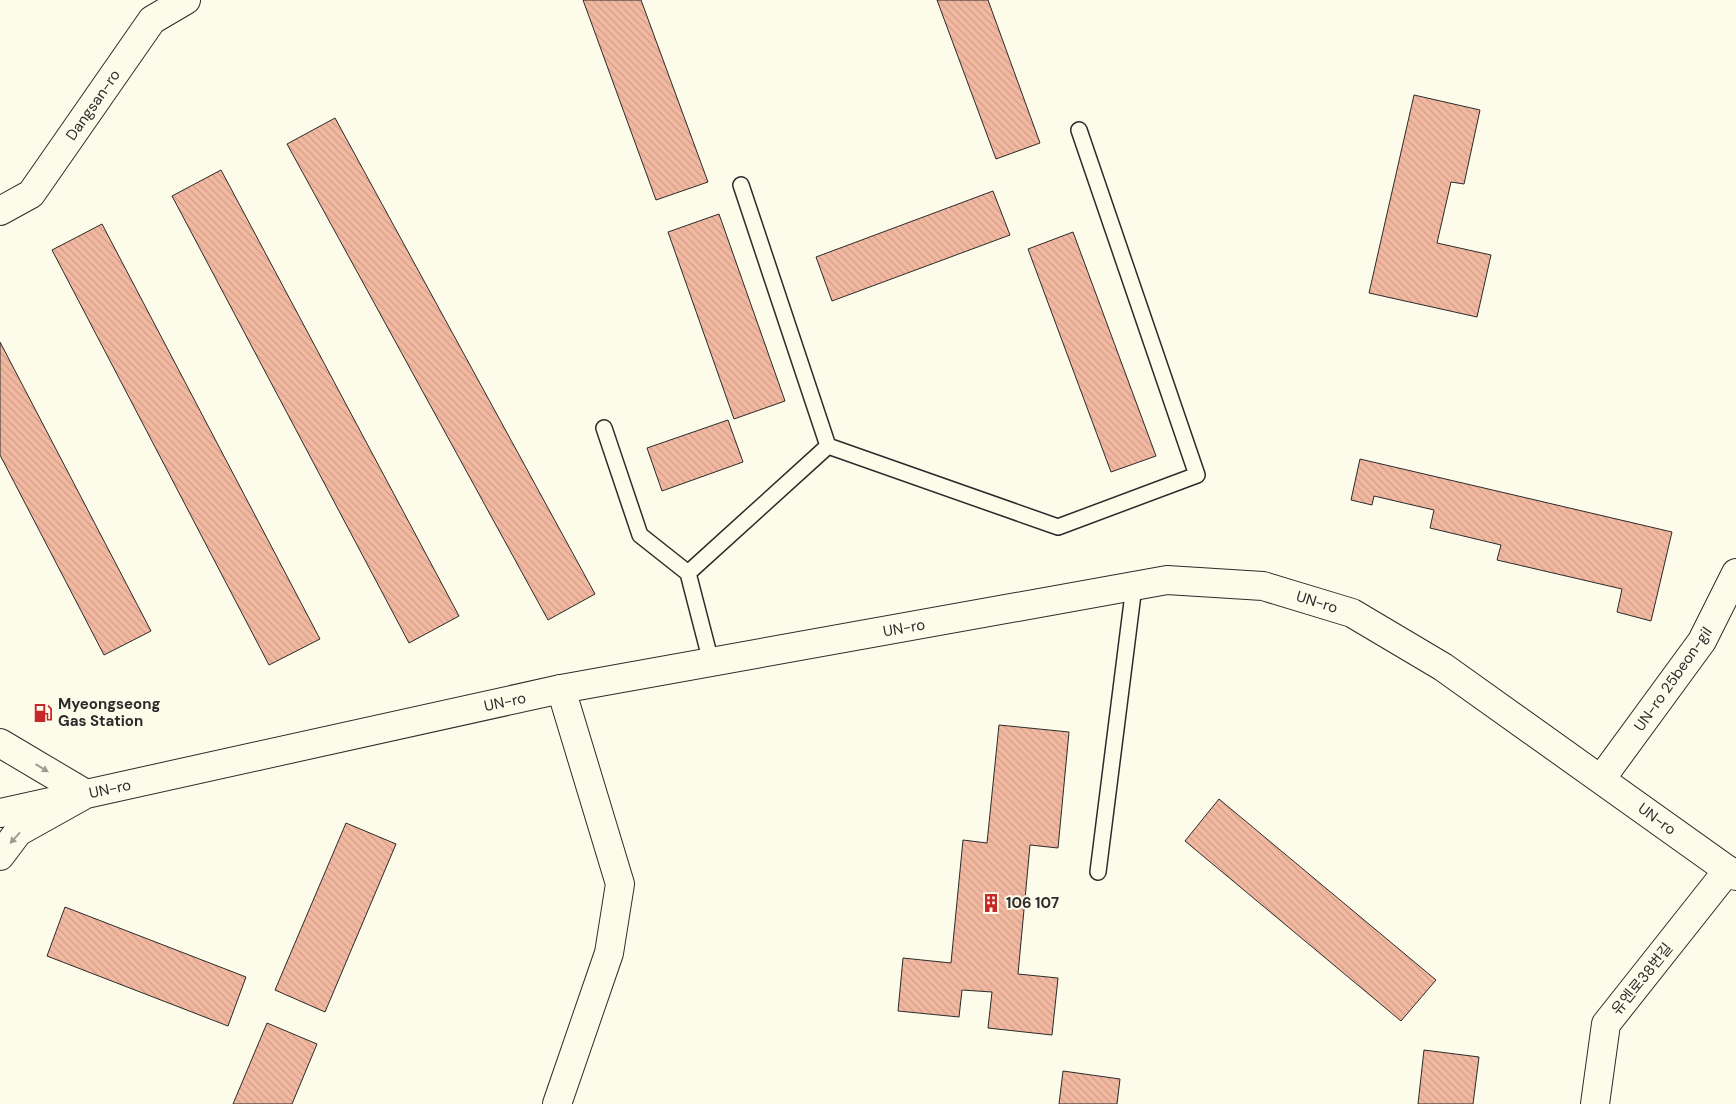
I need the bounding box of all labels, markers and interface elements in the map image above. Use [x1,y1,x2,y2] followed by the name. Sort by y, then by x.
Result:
[61,66,125,144] street label: Dangsan-ro
[1294,586,1340,618] street label: UN-ro
[881,614,927,642] street label: UN-ro
[1630,623,1716,735] street label: UN-ro 25beon-gil
[482,688,528,716] street label: UN-ro
[58,694,160,731] place label: Myeongseong Gas Station
[32,702,54,724] fuel station icon: Myeongseong Gas Station
[35,764,48,773] one-way arrow
[87,775,133,803] street label: UN-ro
[1634,798,1680,840] street label: UN-ro
[9,831,21,843] one-way arrow
[980,892,1002,914] building icon: 106 107
[1006,893,1059,913] place label: 106 107
[1607,939,1677,1019] street label: 유엔로38번길

